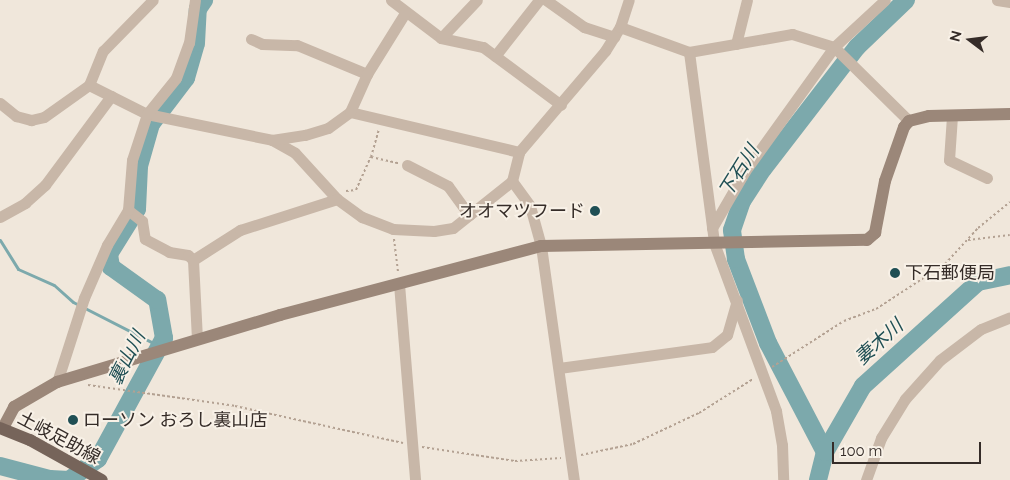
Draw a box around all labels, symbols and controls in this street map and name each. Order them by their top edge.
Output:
north arrow [945,15,995,65]
text: N [946,29,965,43]
water label: 下石川 [714,141,764,201]
place label: オオマツフード [459,200,585,222]
marker: オオマツフード [589,205,601,217]
place label: 下石郵便局 [905,262,995,284]
marker: 下石郵便局 [889,267,901,279]
water label: 妻木川 [850,314,908,370]
water label: 裏山川 [104,327,150,389]
street label: 土岐足助線 [14,407,104,469]
place label: ローソン おろし裏山店 [83,409,268,431]
marker: ローソン おろし裏山店 [67,414,79,426]
scale bar [835,432,984,464]
text: 100 m [840,442,882,460]

